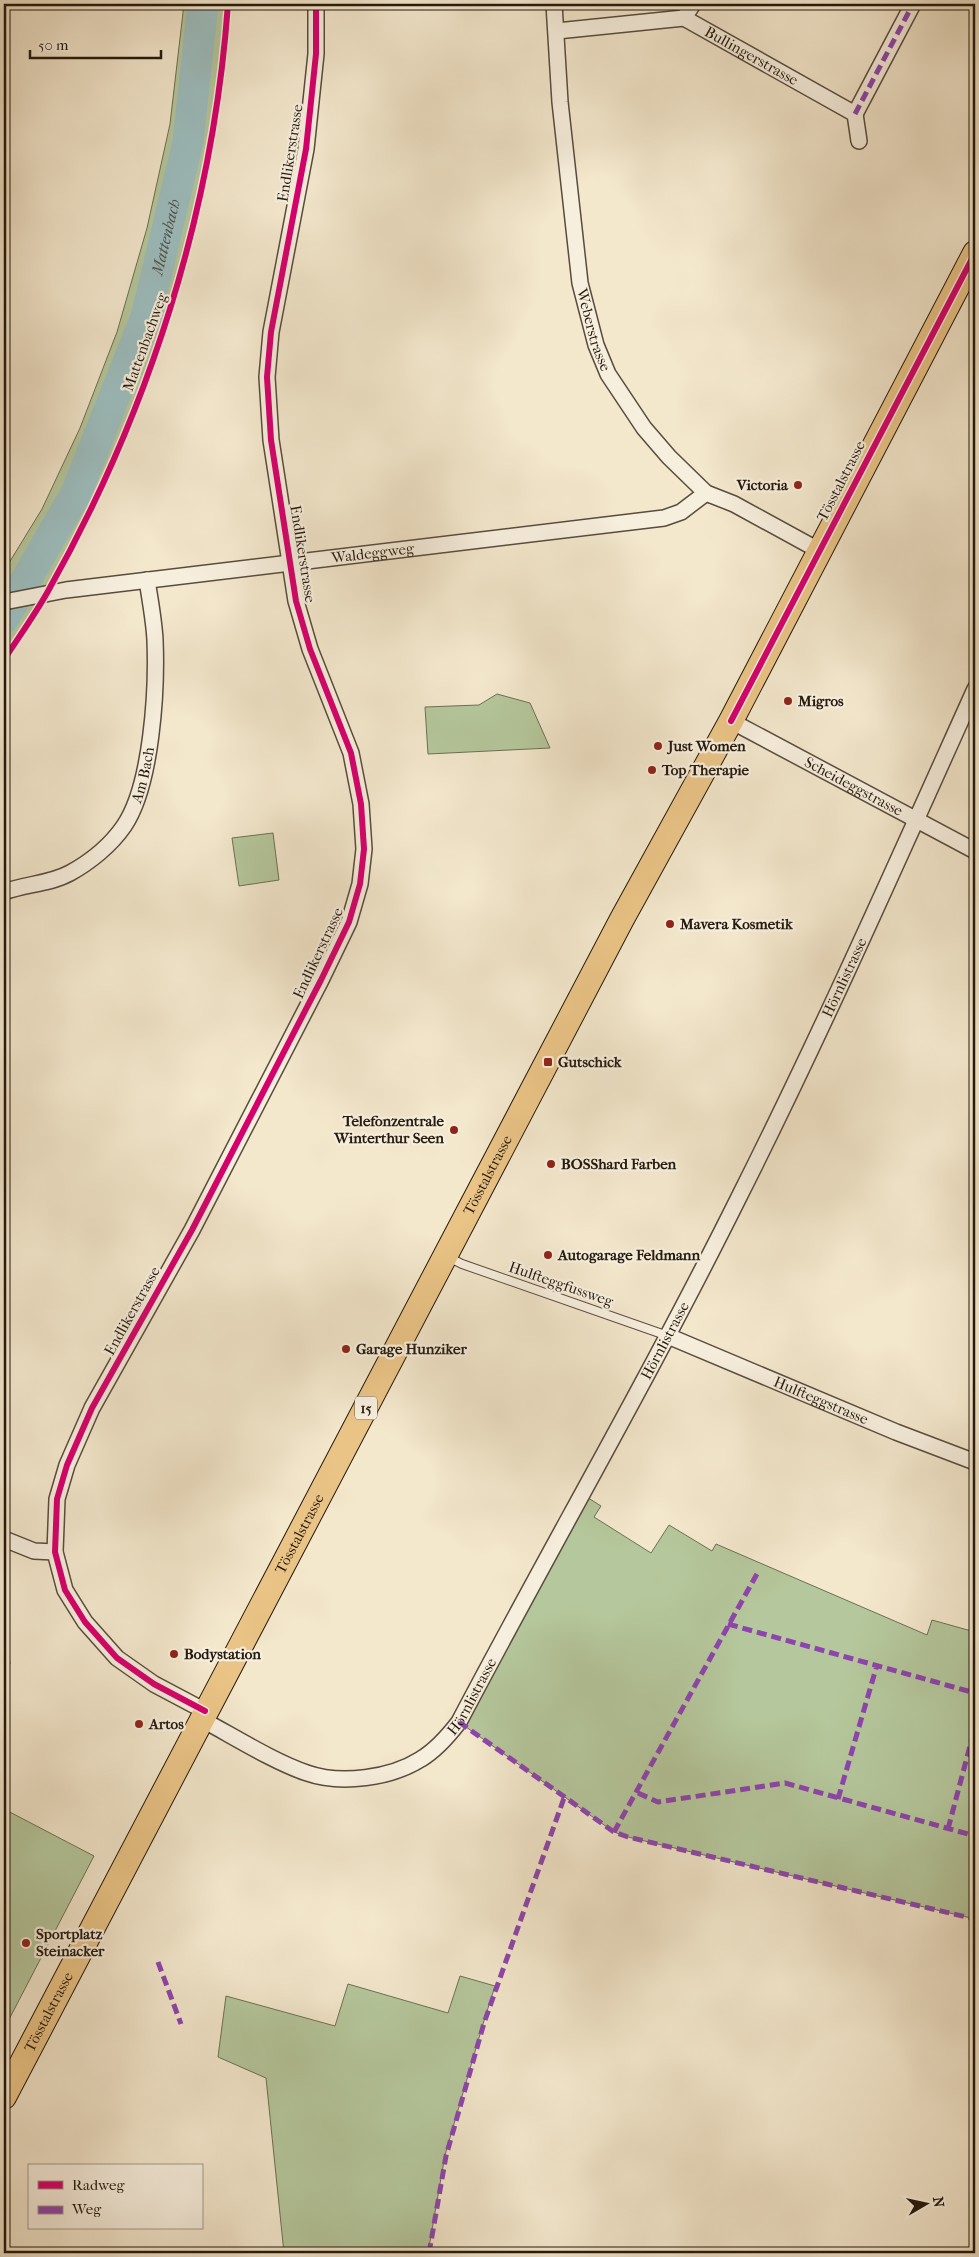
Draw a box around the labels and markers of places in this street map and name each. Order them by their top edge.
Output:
place label: Victoria [736,476,789,494]
marker: Victoria [792,479,804,491]
place label: Migros [797,692,844,710]
marker: Migros [782,695,794,707]
place label: Just Women [666,737,746,755]
marker: Just Women [652,740,664,752]
place label: Top Therapie [661,761,750,779]
marker: Top Therapie [646,764,658,776]
place label: Mavera Kosmetik [679,915,794,933]
marker: Mavera Kosmetik [664,918,676,930]
place label: Gutschick [558,1053,623,1071]
marker: Gutschick [542,1056,554,1068]
place label: Telefonzentrale Winterthur Seen [333,1112,445,1147]
marker: Telefonzentrale Winterthur Seen [448,1124,460,1136]
place label: BOSShard Farben [561,1155,677,1173]
marker: BOSShard Farben [545,1158,557,1170]
place label: Autogarage Feldmann [557,1246,701,1264]
marker: Autogarage Feldmann [542,1249,554,1261]
place label: Garage Hunziker [356,1340,467,1358]
marker: Garage Hunziker [340,1343,352,1355]
place label: Bodystation [184,1645,261,1663]
marker: Bodystation [168,1648,180,1660]
place label: Artos [148,1715,184,1733]
marker: Artos [133,1718,145,1730]
place label: Sportplatz Steinacker [36,1925,105,1960]
marker: Sportplatz Steinacker [20,1937,32,1949]

